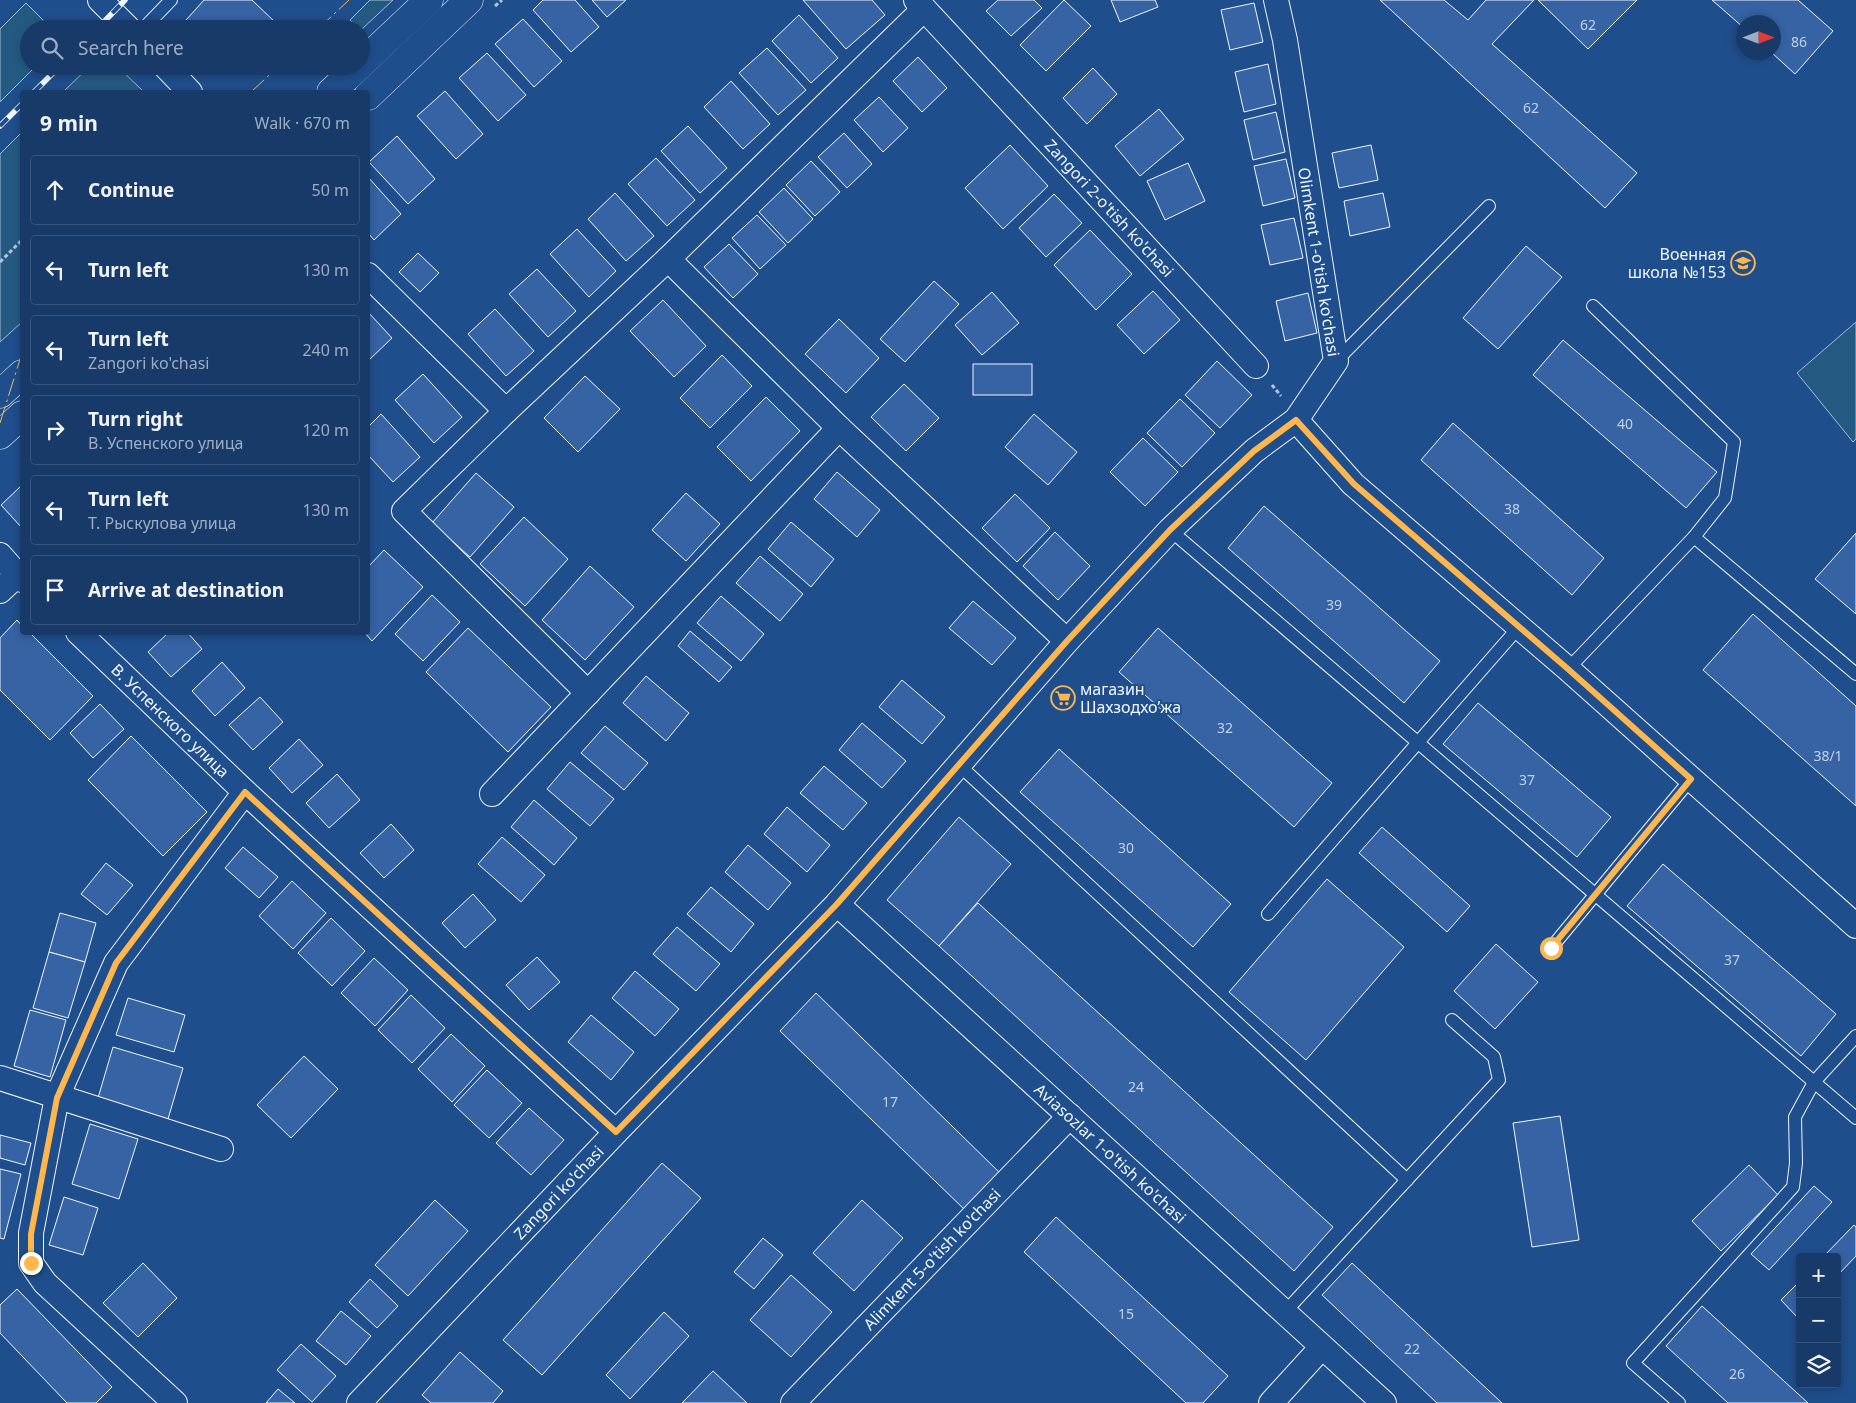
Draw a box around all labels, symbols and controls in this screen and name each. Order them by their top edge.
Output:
house number: 62 [1580,15,1596,34]
north arrow [1736,15,1781,60]
search box [20,20,370,75]
house number: 86 [1791,32,1807,51]
icon: search [38,34,66,62]
text: Search here [78,35,184,61]
house number: 62 [1523,98,1539,117]
text: 9 min [40,109,98,137]
text: Walk · 670 m [255,112,350,134]
street label: Zangori 2-o'tish ko'chasi [1040,134,1179,282]
street label: Olimkent 1-o'tish ko'chasi [1293,166,1345,358]
icon: ahead [41,176,69,204]
text: Continue [88,177,174,203]
text: 50 m [312,179,349,201]
place label: Военная школа №153 [1628,243,1726,283]
school or university icon: Военная школа №153 [1730,250,1756,276]
icon: left [41,256,69,284]
text: Turn left [88,257,169,283]
text: 130 m [302,259,349,281]
text: Turn left [88,326,169,352]
icon: left [41,336,69,364]
text: 240 m [302,339,349,361]
text: Zangori ko'chasi [88,352,209,374]
text: Turn right [88,406,183,432]
house number: 40 [1617,414,1633,433]
icon: right [41,416,69,444]
text: 120 m [302,419,349,441]
text: В. Успенского улица [88,432,243,454]
text: Turn left [88,486,169,512]
icon: left [41,496,69,524]
text: 130 m [302,499,349,521]
house number: 38 [1504,499,1520,518]
text: Т. Рыскулова улица [88,512,236,534]
icon: arrive [41,576,69,604]
text: Arrive at destination [88,577,284,603]
house number: 39 [1326,595,1342,614]
street label: В. Успенского улица [107,659,234,782]
place label: магазин Шахзодхо’жа [1080,678,1181,718]
supermarket icon: магазин Шахзодхо’жа [1050,685,1076,711]
house number: 32 [1217,718,1233,737]
house number: 38/1 [1813,746,1843,765]
house number: 37 [1519,770,1535,789]
house number: 30 [1118,838,1134,857]
route start [1540,937,1563,960]
house number: 37 [1724,950,1740,969]
house number: 24 [1128,1077,1144,1096]
street label: Aviasozlar 1-o'tish ko'chasi [1030,1078,1191,1228]
house number: 17 [882,1092,898,1111]
street label: Zangori ko'chasi [509,1141,608,1244]
street label: Alimkent 5-o'tish ko'chasi [858,1183,1005,1335]
route end [20,1252,43,1275]
map controls [1796,1253,1841,1388]
button: + [1796,1253,1841,1298]
button: − [1796,1298,1841,1343]
house number: 15 [1118,1304,1134,1323]
house number: 22 [1404,1339,1420,1358]
button: layers [1796,1343,1841,1388]
house number: 26 [1729,1364,1745,1383]

